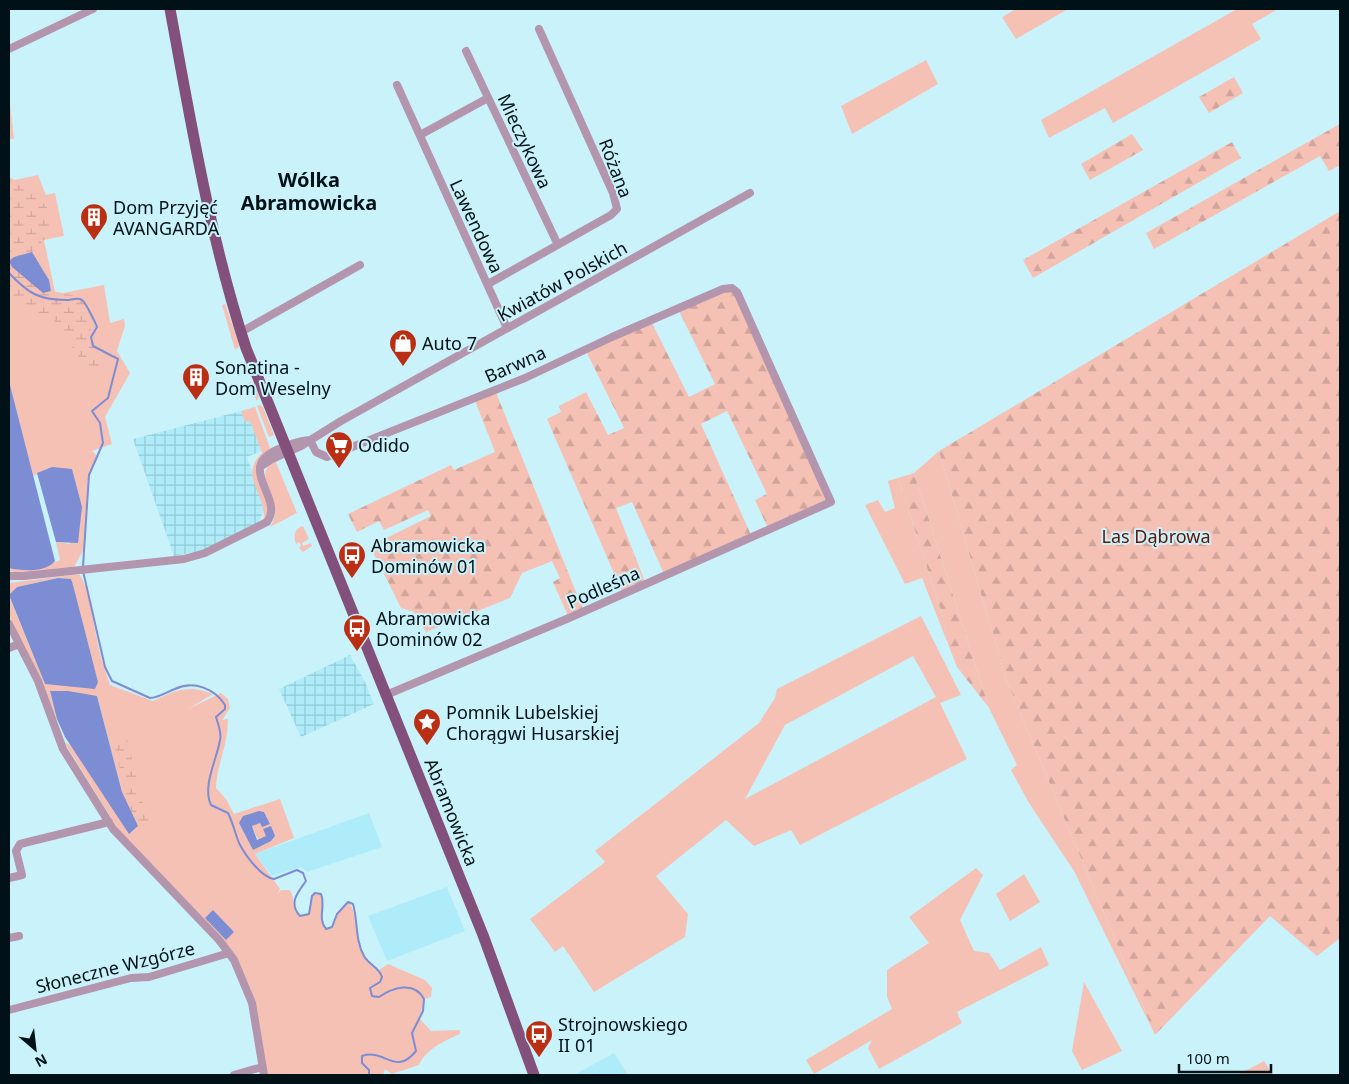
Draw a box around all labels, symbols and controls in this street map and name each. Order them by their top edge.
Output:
street label: Mieczykowa [493,90,557,192]
street label: Różana [594,135,638,201]
district label: Wólka Abramowicka [241,166,377,216]
street label: Lawendowa [445,175,509,277]
place label: Dom Przyjęć AVANGARDA [113,195,220,240]
building icon: Dom Przyjęć AVANGARDA [79,202,109,241]
street label: Kwiatów Polskich [493,235,631,327]
shop icon: Auto 7 [388,328,418,367]
place label: Auto 7 [422,331,477,355]
street label: Barwna [481,340,549,388]
place label: Sonatina - Dom Weselny [215,355,332,400]
building icon: Sonatina - Dom Weselny [181,362,211,401]
supermarket icon: Odido [324,430,354,469]
place label: Odido [358,433,410,457]
park label: Las Dąbrowa [1102,524,1211,548]
place label: Abramowicka Dominów 01 [371,533,485,578]
bus stop icon: Abramowicka Dominów 01 [337,540,367,579]
street label: Podleśna [563,560,643,614]
place label: Abramowicka Dominów 02 [376,606,490,651]
bus stop icon: Abramowicka Dominów 02 [342,613,372,652]
place label: Pomnik Lubelskiej Chorągwi Husarskiej [446,700,619,745]
place icon: Pomnik Lubelskiej Chorągwi Husarskiej [412,707,442,746]
street label: Abramowicka [419,755,485,869]
street label: Słoneczne Wzgórze [33,936,197,998]
place label: Strojnowskiego II 01 [558,1012,688,1057]
bus stop icon: Strojnowskiego II 01 [524,1019,554,1058]
north arrow [10,1024,60,1074]
scale bar [1179,1042,1272,1074]
text: 100 m [1186,1048,1230,1068]
text: N [32,1050,51,1072]

